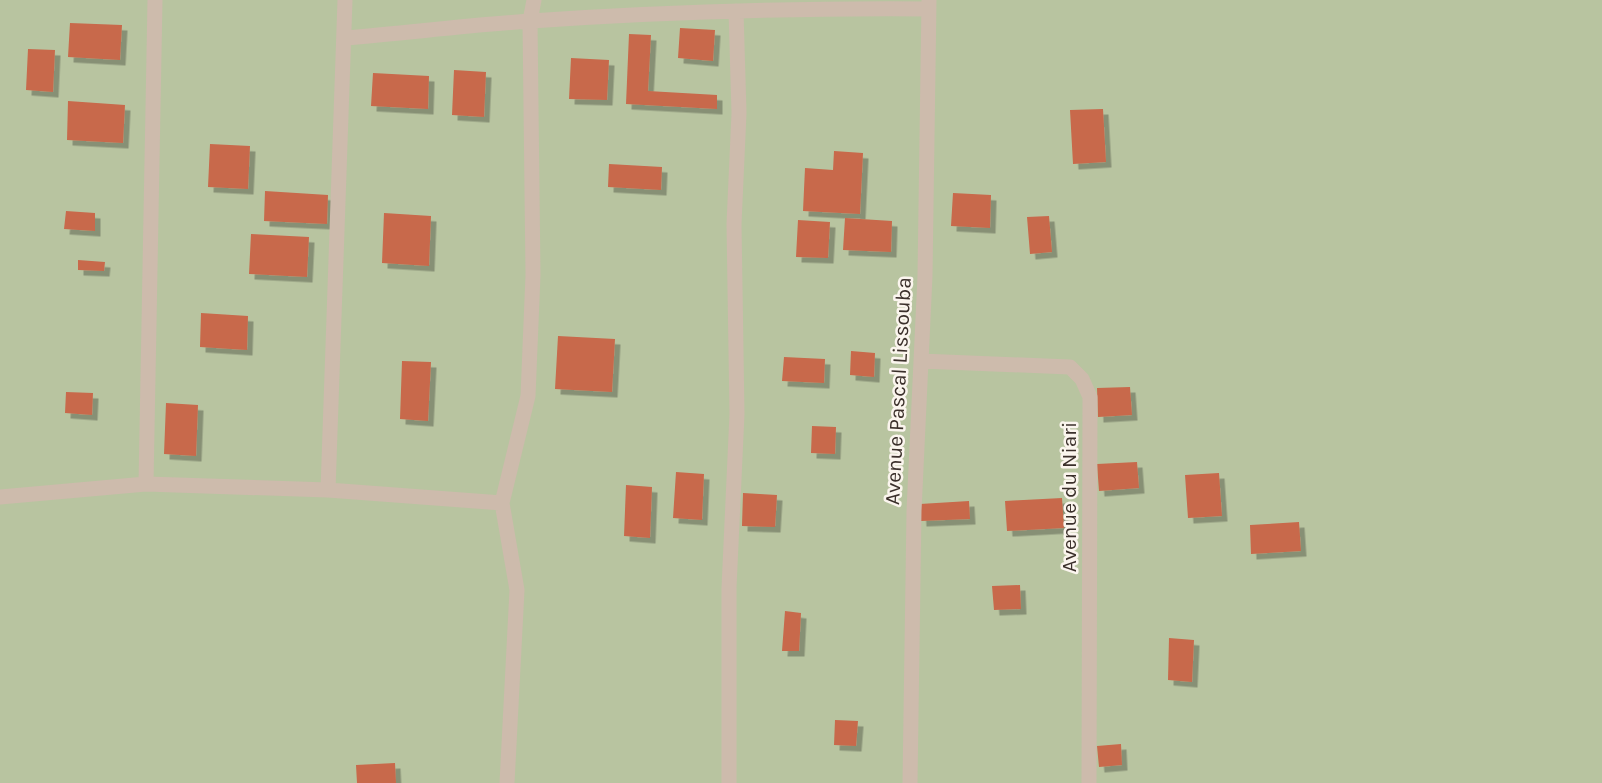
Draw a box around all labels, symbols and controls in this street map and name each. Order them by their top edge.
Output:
street label: Avenue Pascal Lissouba [880,277,916,505]
street label: Avenue du Niari [1057,422,1081,572]

